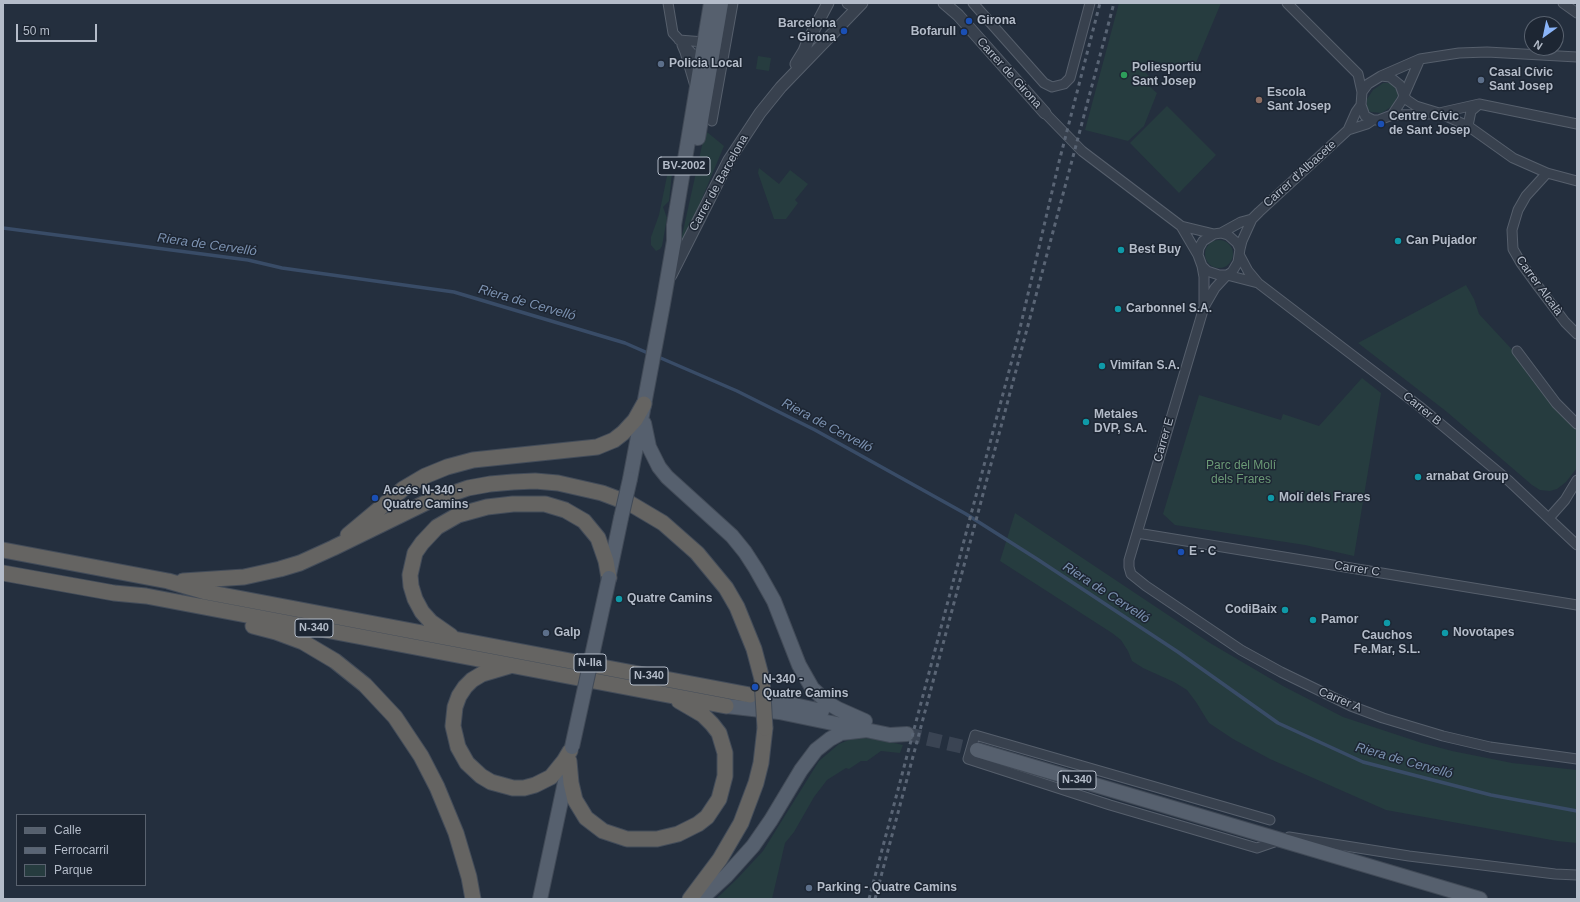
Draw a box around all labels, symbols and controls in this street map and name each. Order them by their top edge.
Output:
place label: Girona [977,14,1016,28]
scale bar [18,16,99,42]
marker: Girona [964,16,974,26]
north arrow [1524,16,1564,56]
place label: Barcelona - Girona [778,17,836,45]
text: 50 m [23,24,50,38]
place label: Bofarull [911,25,956,39]
marker: Barcelona - Girona [839,26,849,36]
marker: Bofarull [959,27,969,37]
street label: Carrer de Girona [974,35,1044,111]
text: N [1531,38,1545,52]
place label: Policia Local [669,57,742,71]
marker: Policia Local [656,59,666,69]
place label: Poliesportiu Sant Josep [1132,61,1201,89]
place label: Casal Cívic Sant Josep [1489,66,1553,94]
marker: Poliesportiu Sant Josep [1119,70,1129,80]
marker: Casal Cívic Sant Josep [1476,75,1486,85]
place label: Escola Sant Josep [1267,86,1331,114]
marker: Escola Sant Josep [1254,95,1264,105]
place label: Centre Cívic de Sant Josep [1389,110,1470,138]
marker: Centre Cívic de Sant Josep [1376,119,1386,129]
street label: Carrer de Barcelona [687,132,751,234]
street label: Carrer d'Albacete [1261,138,1339,210]
road number: BV-2002 [658,157,710,175]
water label: Riera de Cervelló [156,230,258,260]
place label: Can Pujador [1406,234,1477,248]
marker: Can Pujador [1393,236,1403,246]
place label: Best Buy [1129,243,1181,257]
marker: Best Buy [1116,245,1126,255]
street label: Carrer Alcalà [1513,253,1565,319]
water label: Riera de Cervelló [477,282,577,324]
place label: Carbonnel S.A. [1126,302,1212,316]
marker: Carbonnel S.A. [1113,304,1123,314]
place label: Vimifan S.A. [1110,359,1180,373]
marker: Vimifan S.A. [1097,361,1107,371]
street label: Carrer B [1400,389,1444,429]
water label: Riera de Cervelló [779,396,875,456]
place label: Metales DVP, S.A. [1094,408,1147,436]
street label: Carrer E [1151,416,1177,464]
marker: Metales DVP, S.A. [1081,417,1091,427]
park label: Parc del Molí dels Frares [1206,459,1276,487]
place label: arnabat Group [1426,470,1509,484]
marker: arnabat Group [1413,472,1423,482]
place label: Accés N-340 - Quatre Camins [383,484,468,512]
place label: Molí dels Frares [1279,491,1370,505]
marker: Accés N-340 - Quatre Camins [370,493,380,503]
marker: Molí dels Frares [1266,493,1276,503]
place label: E - C [1189,545,1216,559]
marker: E - C [1176,547,1186,557]
street label: Carrer C [1333,558,1381,580]
water label: Riera de Cervelló [1060,559,1152,627]
place label: Quatre Camins [627,592,712,606]
marker: Quatre Camins [614,594,624,604]
place label: CodiBaix [1225,603,1277,617]
marker: CodiBaix [1280,605,1290,615]
place label: Pamor [1321,613,1358,627]
marker: Pamor [1308,615,1318,625]
marker: Cauchos Fe.Mar, S.L. [1382,618,1392,628]
road number: N-340 [295,619,333,637]
place label: Galp [554,626,581,640]
place label: Novotapes [1453,626,1514,640]
marker: Galp [541,628,551,638]
marker: Novotapes [1440,628,1450,638]
place label: Cauchos Fe.Mar, S.L. [1354,629,1420,657]
road number: N-IIa [574,654,606,672]
road number: N-340 [630,667,668,685]
place label: N-340 - Quatre Camins [763,673,848,701]
marker: N-340 - Quatre Camins [750,682,760,692]
street label: Carrer A [1316,685,1364,715]
water label: Riera de Cervelló [1354,740,1454,782]
road number: N-340 [1058,771,1096,789]
legend [16,814,146,886]
text: Calle [54,823,81,837]
text: Ferrocarril [54,843,109,857]
text: Parque [54,863,93,877]
place label: Parking - Quatre Camins [817,881,957,895]
marker: Parking - Quatre Camins [804,883,814,893]

